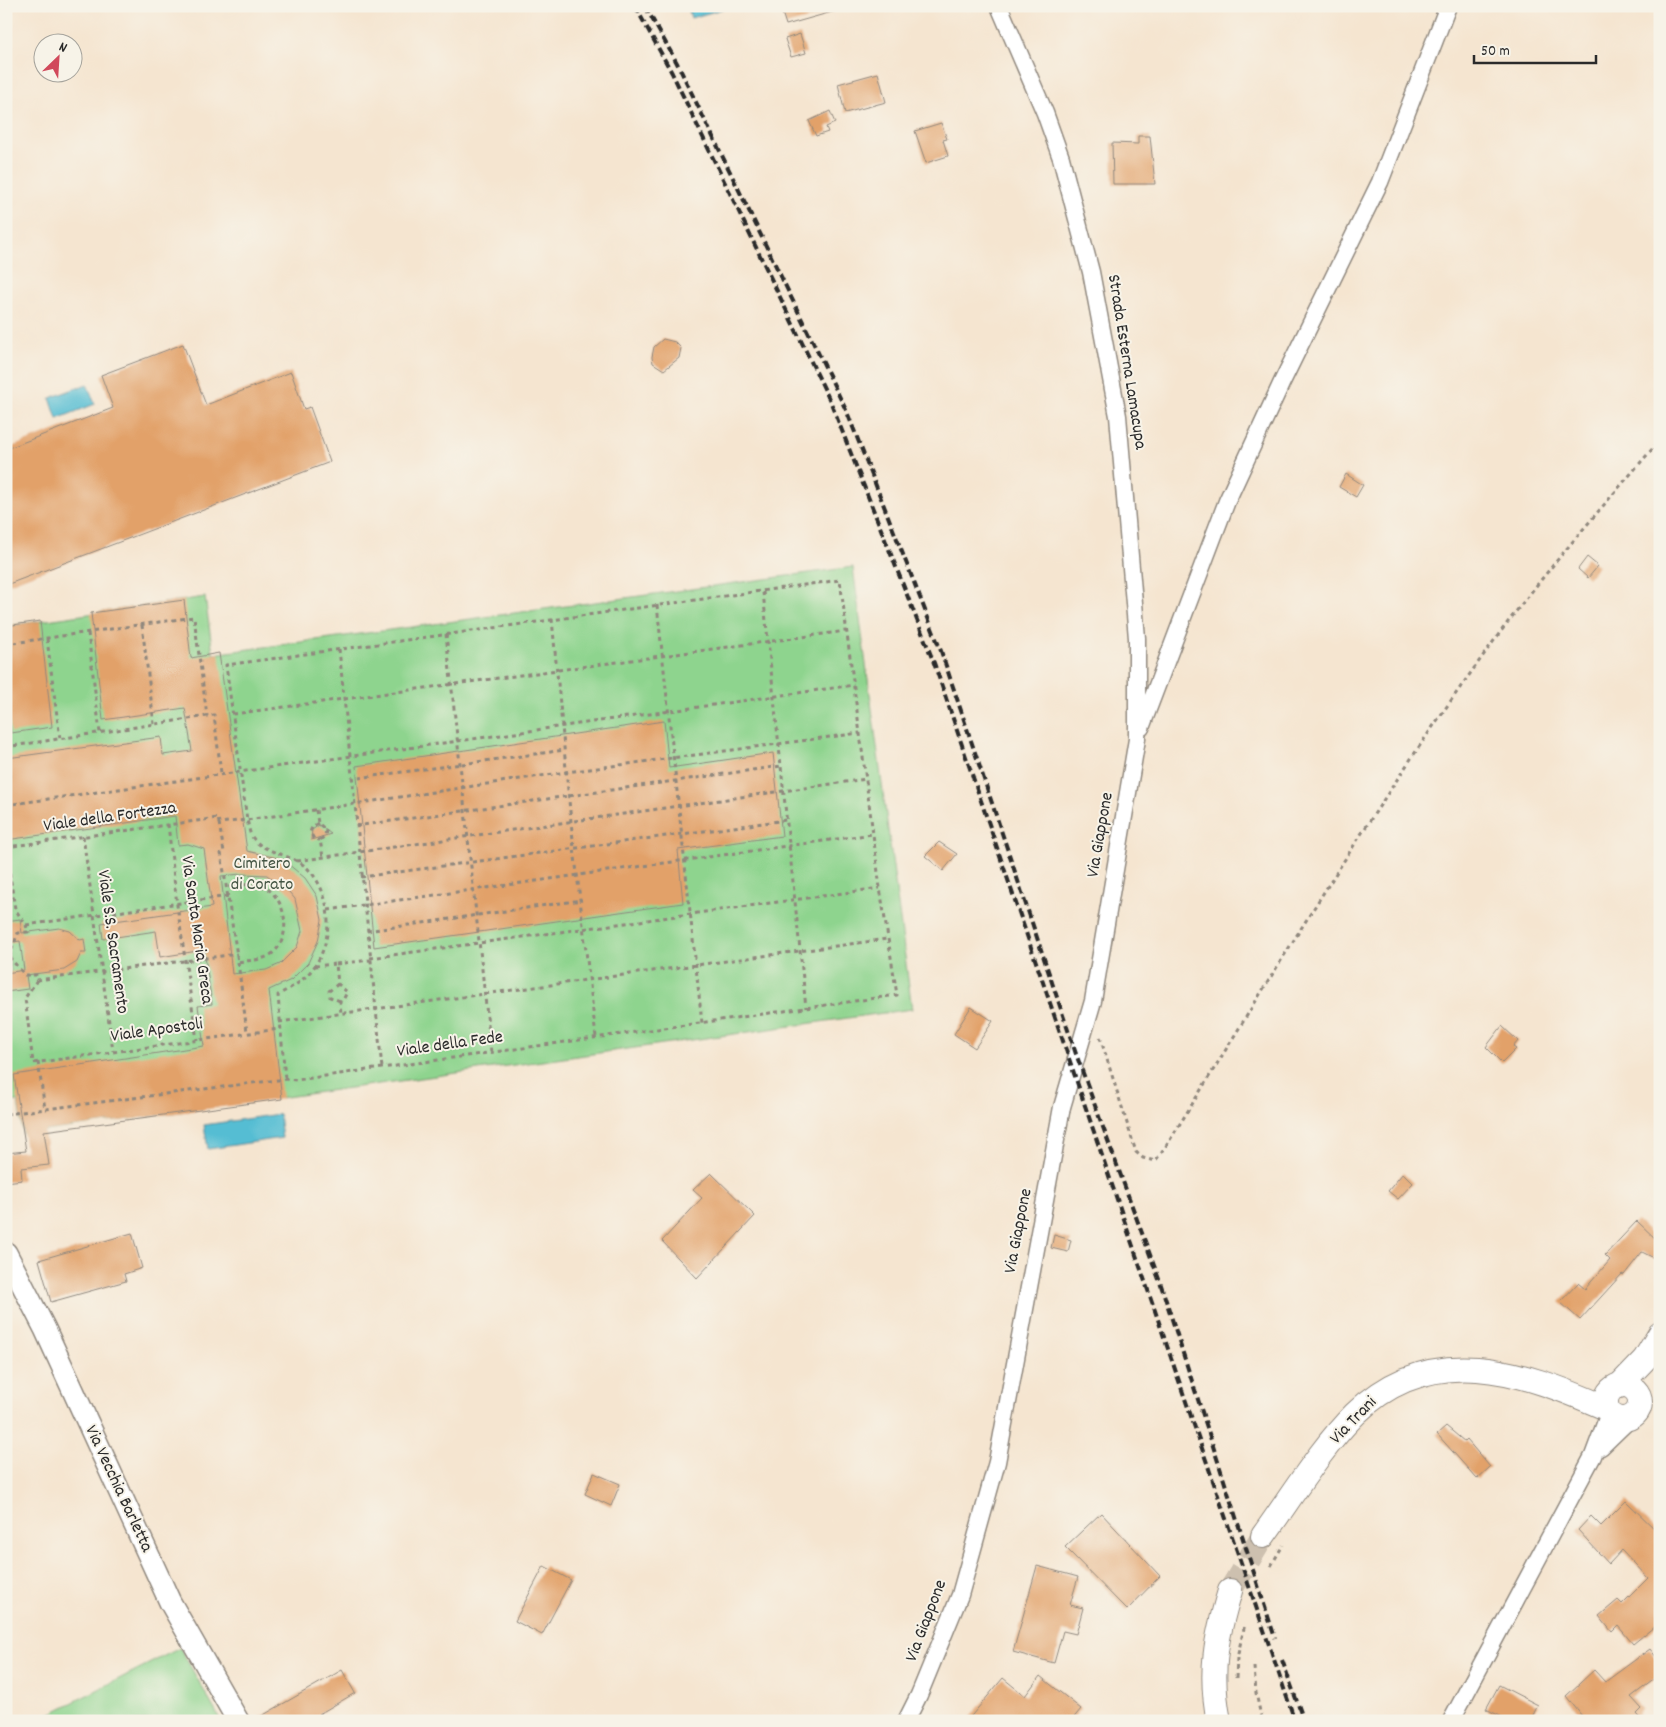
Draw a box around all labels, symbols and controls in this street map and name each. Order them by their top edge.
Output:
north arrow [32,32,82,82]
scale bar [1474,32,1596,64]
text: N [55,38,70,59]
text: 50 m [1481,41,1510,63]
street label: Strada Esterna Lamacupa [1100,273,1152,452]
street label: Via Giappone [1081,790,1121,880]
street label: Viale della Fortezza [42,796,178,840]
park label: Cimitero di Corato [231,852,293,898]
street label: Via Santa Maria Greca [173,854,219,1006]
street label: Viale S.S. Sacramento [90,869,134,1015]
street label: Viale Apostoli [109,1012,205,1050]
street label: Viale della Fede [396,1025,505,1065]
street label: Via Giappone [999,1186,1040,1276]
street label: Via Trani [1325,1391,1383,1451]
street label: Via Vecchia Barletta [78,1422,159,1557]
street label: Via Giappone [900,1576,954,1666]

